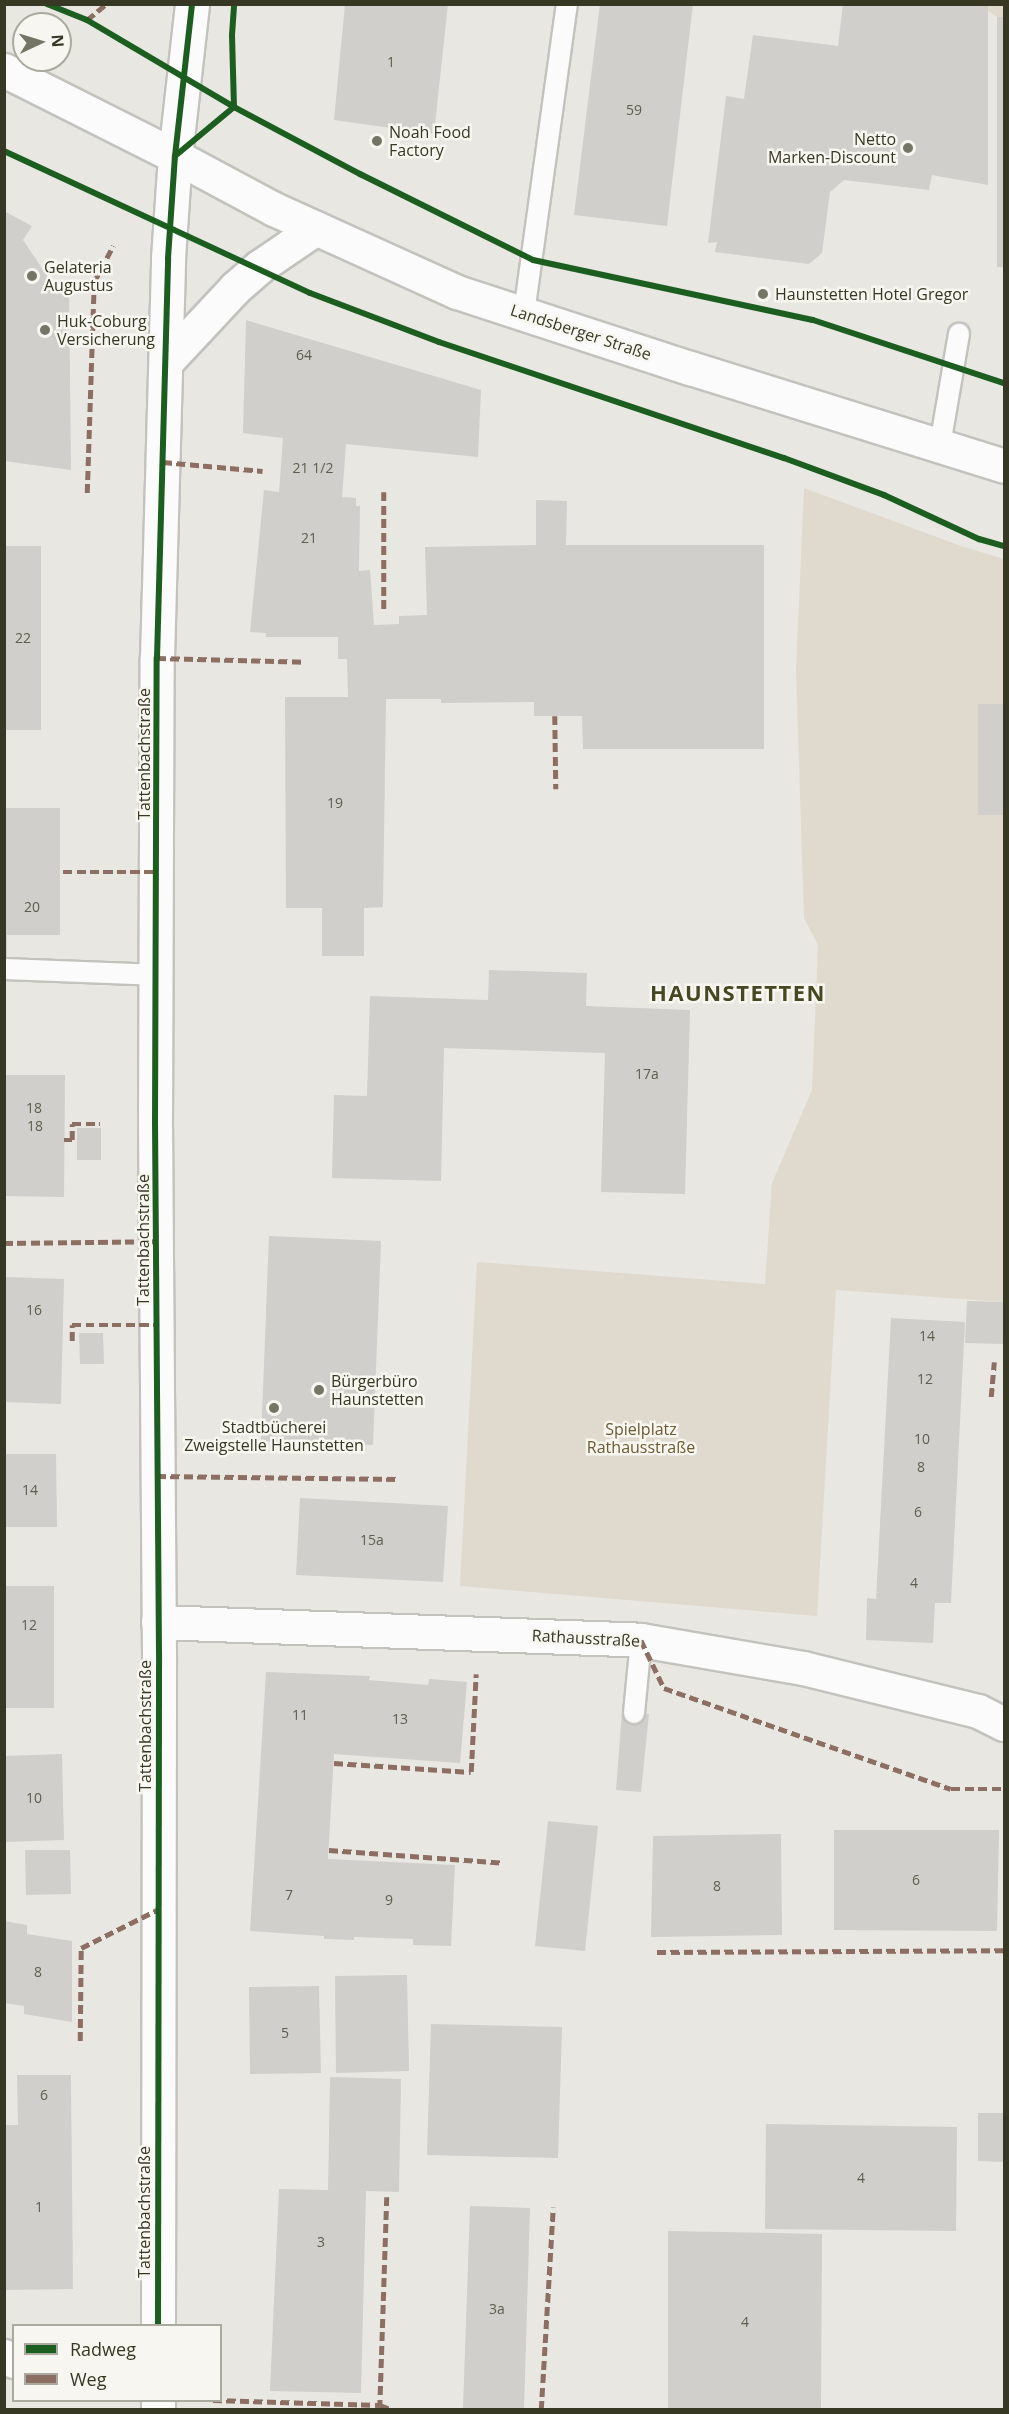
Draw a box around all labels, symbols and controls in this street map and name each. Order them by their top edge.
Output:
north arrow [12,12,72,72]
text: N [47,34,69,48]
house number: 1 [387,54,395,70]
house number: 59 [626,102,642,118]
place label: Noah Food Factory [389,122,471,160]
place label: Netto Marken-Discount [768,129,896,167]
marker: Noah Food Factory [370,134,384,148]
marker: Netto Marken-Discount [901,141,915,155]
place label: Gelateria Augustus [44,257,113,295]
marker: Gelateria Augustus [25,269,39,283]
place label: Haunstetten Hotel Gregor [775,284,968,304]
marker: Haunstetten Hotel Gregor [756,287,770,301]
street label: Landsberger Straße [508,300,654,364]
place label: Huk-Coburg Versicherung [57,311,155,349]
marker: Huk-Coburg Versicherung [38,323,52,337]
house number: 64 [296,347,312,363]
house number: 21 1/2 [293,460,333,476]
house number: 21 [301,530,317,546]
house number: 22 [15,630,31,646]
street label: Tattenbachstraße [134,688,154,820]
house number: 19 [327,795,343,811]
house number: 20 [24,899,40,915]
district label: HAUNSTETTEN [650,980,826,1006]
house number: 17a [635,1066,659,1082]
house number: 18 [26,1100,42,1116]
house number: 18 [27,1118,43,1134]
street label: Tattenbachstraße [133,1174,153,1306]
house number: 16 [26,1302,42,1318]
house number: 14 [919,1328,935,1344]
place label: Bürgerbüro Haunstetten [331,1371,424,1409]
house number: 12 [917,1371,933,1387]
marker: Bürgerbüro Haunstetten [312,1383,326,1397]
marker: Stadtbücherei Zweigstelle Haunstetten [267,1401,281,1415]
place label: Stadtbücherei Zweigstelle Haunstetten [184,1417,364,1455]
park label: Spielplatz Rathausstraße [587,1419,695,1457]
house number: 10 [914,1431,930,1447]
house number: 8 [917,1459,925,1475]
house number: 14 [22,1482,38,1498]
house number: 6 [914,1504,922,1520]
house number: 15a [360,1532,384,1548]
house number: 4 [910,1575,918,1591]
house number: 12 [21,1617,37,1633]
street label: Rathausstraße [531,1626,641,1650]
street label: Tattenbachstraße [135,1660,155,1792]
house number: 11 [292,1707,308,1723]
house number: 13 [392,1711,408,1727]
house number: 10 [26,1790,42,1806]
house number: 6 [912,1872,920,1888]
house number: 8 [713,1878,721,1894]
house number: 7 [285,1887,293,1903]
house number: 9 [385,1892,393,1908]
house number: 8 [34,1964,42,1980]
house number: 5 [281,2025,289,2041]
house number: 6 [40,2087,48,2103]
street label: Tattenbachstraße [134,2146,154,2278]
house number: 4 [857,2170,865,2186]
house number: 1 [35,2199,43,2215]
house number: 3 [317,2234,325,2250]
house number: 3a [489,2301,505,2317]
house number: 4 [741,2314,749,2330]
legend [12,2324,222,2402]
text: Radweg [70,2337,136,2361]
text: Weg [70,2367,107,2391]

